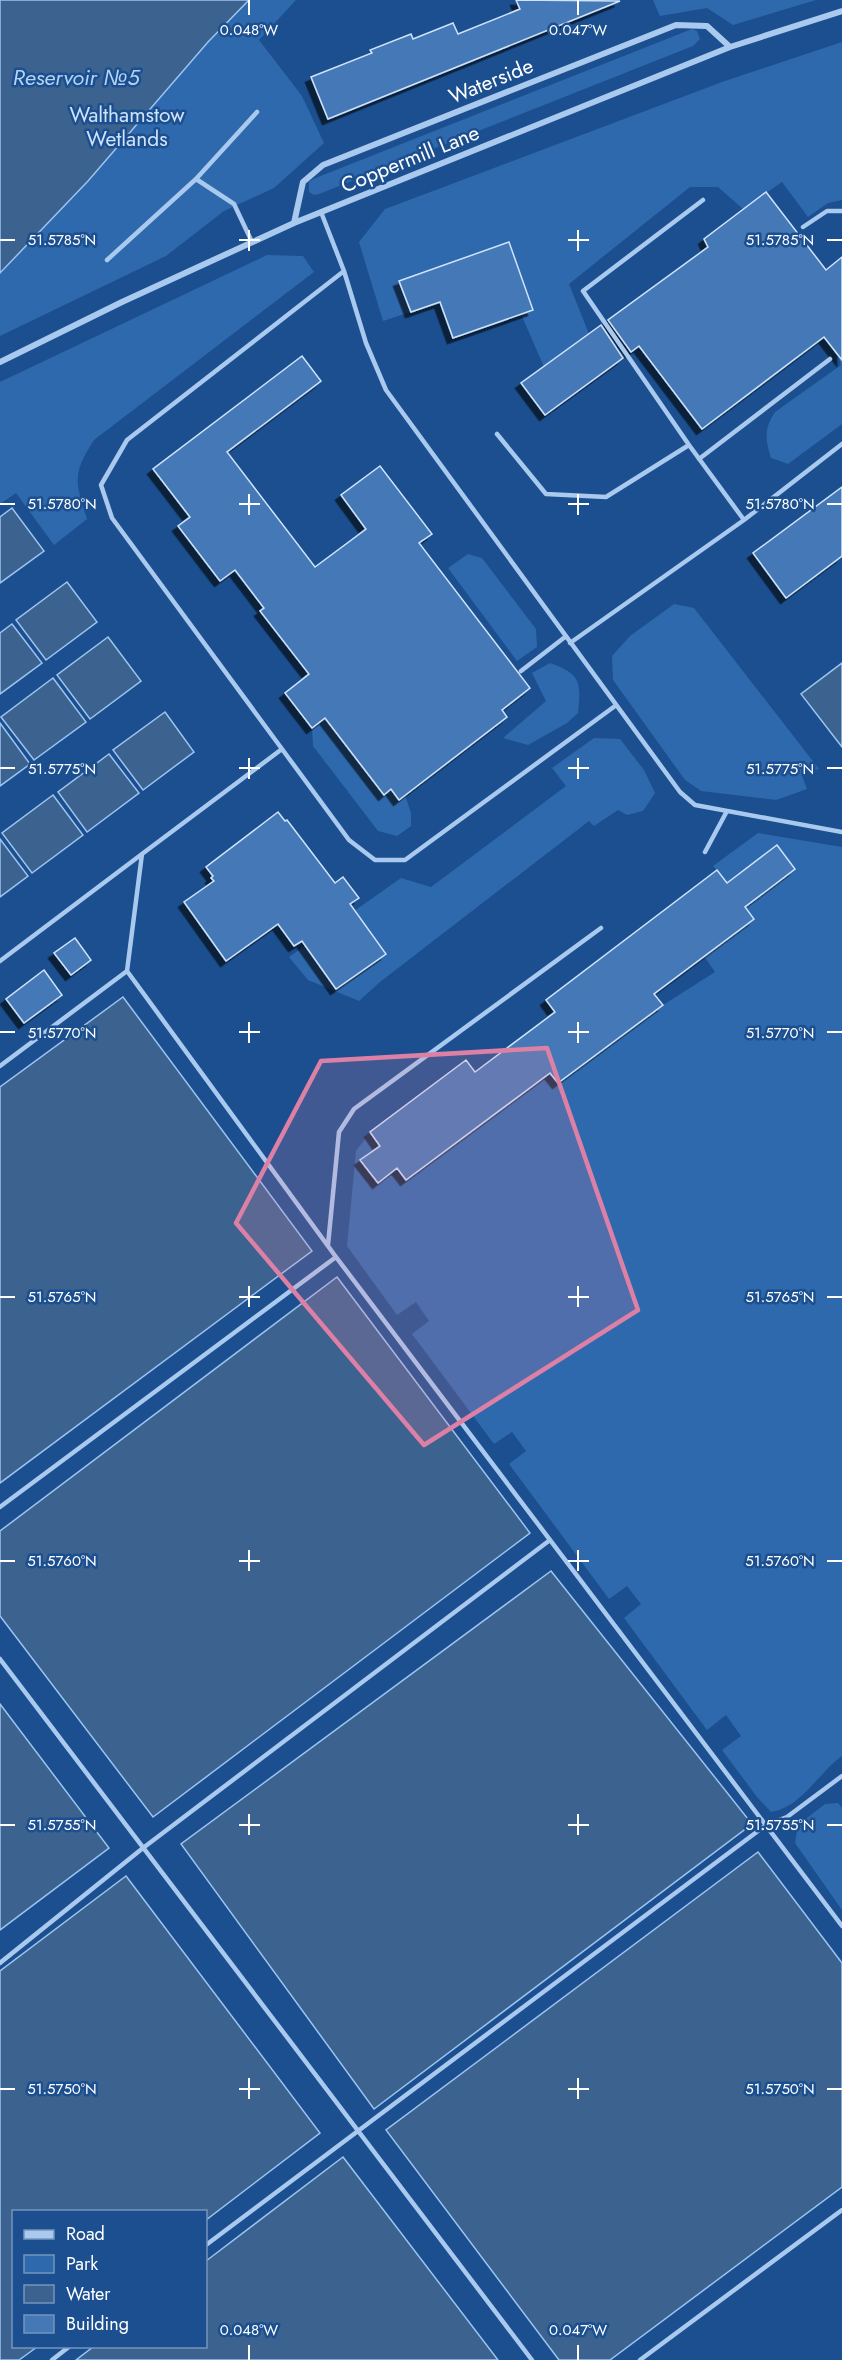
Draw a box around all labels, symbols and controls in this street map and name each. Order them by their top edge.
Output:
text: 0.048°W [220,19,278,41]
text: 0.047°W [549,19,607,41]
street label: Waterside [444,50,538,111]
water label: Reservoir №5 [13,61,141,93]
park label: Walthamstow Wetlands [69,100,185,154]
street label: Coppermill Lane [336,117,484,200]
text: 51.5785°N [28,229,96,251]
text: 51.5785°N [746,229,814,251]
text: 51.5780°N [27,493,97,515]
text: 51.5780°N [745,493,815,515]
text: 51.5775°N [28,758,96,780]
text: 51.5775°N [746,758,814,780]
text: 51.5770°N [28,1022,96,1044]
text: 51.5770°N [746,1022,814,1044]
text: 51.5765°N [28,1286,96,1308]
text: 51.5765°N [746,1286,814,1308]
text: 51.5760°N [27,1550,97,1572]
text: 51.5760°N [745,1550,815,1572]
text: 51.5755°N [28,1814,96,1836]
text: 51.5755°N [746,1814,814,1836]
text: 51.5750°N [27,2078,97,2100]
text: 51.5750°N [745,2078,815,2100]
legend [12,2210,207,2348]
text: Road [66,2221,105,2247]
text: Park [66,2251,98,2277]
text: Water [66,2281,111,2307]
text: Building [66,2311,129,2337]
text: 0.048°W [220,2319,278,2341]
text: 0.047°W [549,2319,607,2341]

